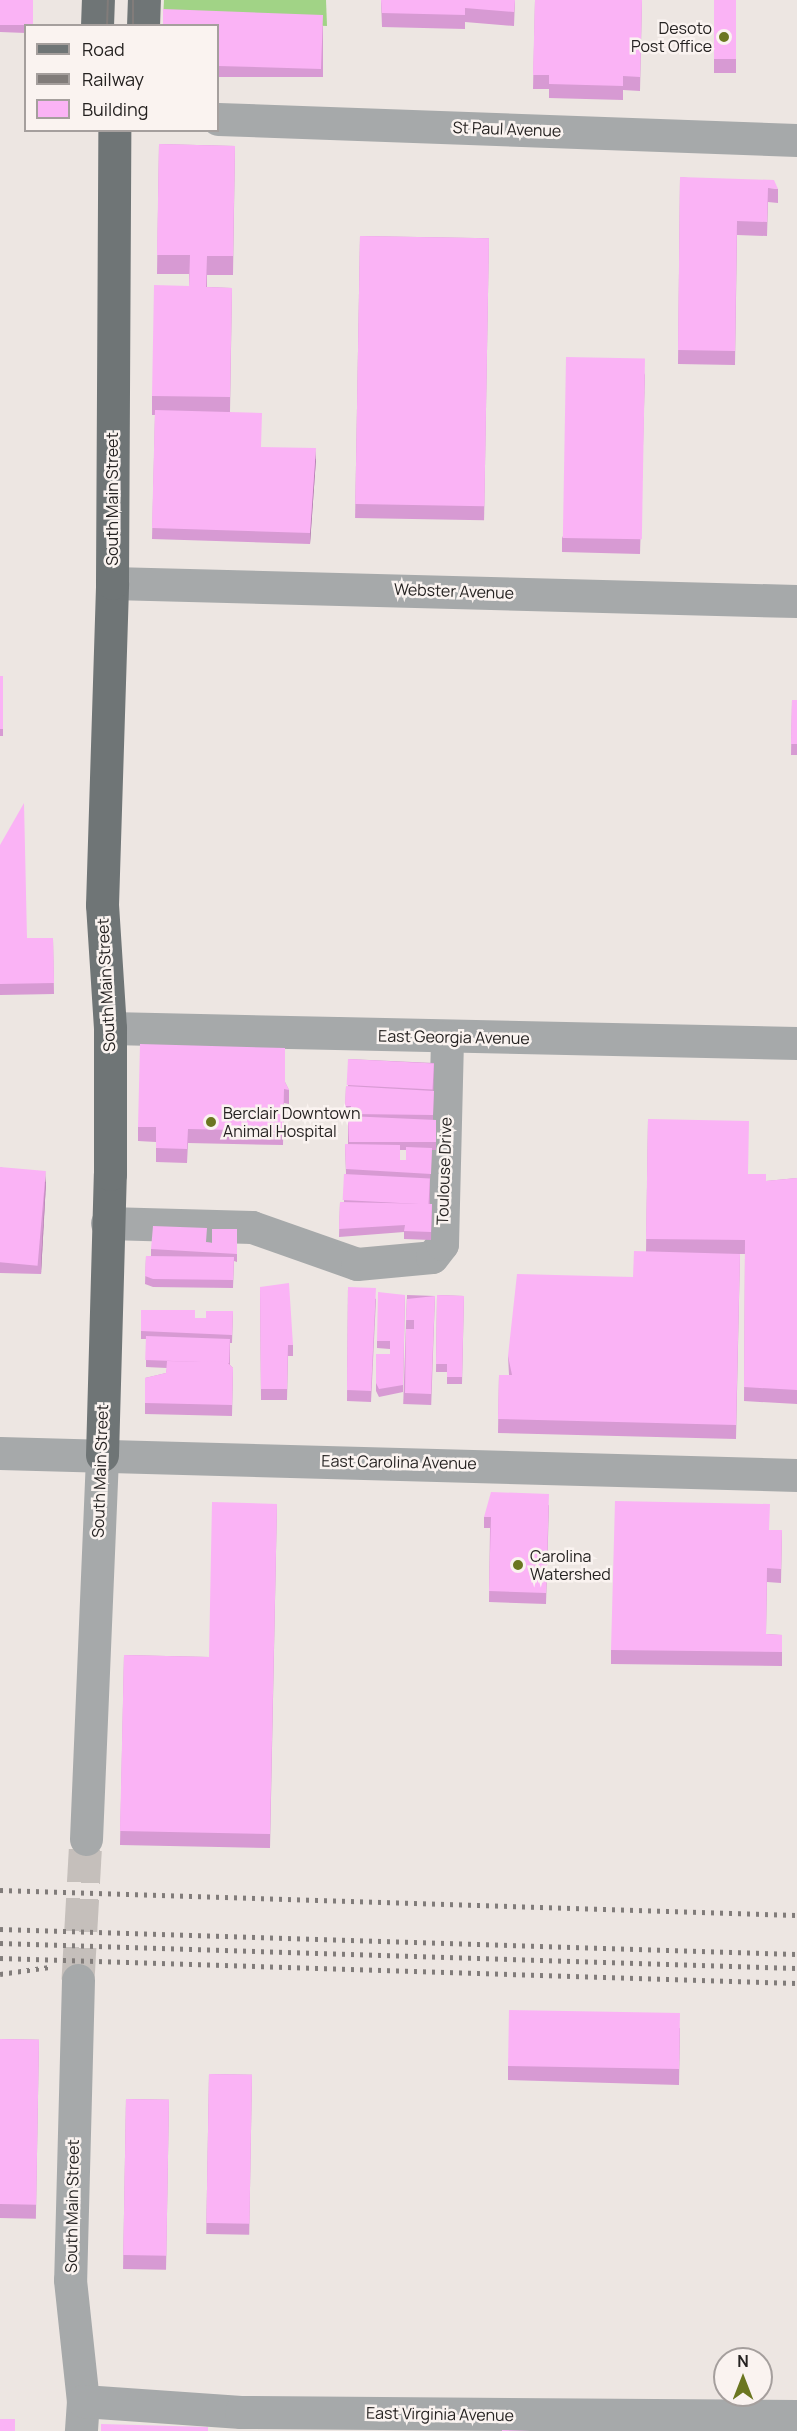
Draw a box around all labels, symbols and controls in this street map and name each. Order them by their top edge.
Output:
place label: Desoto Post Office [631,18,712,56]
legend [24,24,219,132]
marker: Desoto Post Office [717,30,731,44]
text: Road [82,37,125,61]
text: Railway [82,67,144,91]
text: Building [82,97,148,121]
street label: St Paul Avenue [452,118,562,140]
street label: South Main Street [102,432,122,566]
street label: Webster Avenue [394,579,514,603]
street label: South Main Street [93,918,119,1052]
street label: East Georgia Avenue [378,1026,530,1048]
place label: Berclair Downtown Animal Hospital [223,1103,360,1141]
marker: Berclair Downtown Animal Hospital [204,1115,218,1129]
street label: Toulouse Drive [433,1117,455,1225]
street label: South Main Street [88,1404,112,1538]
street label: East Carolina Avenue [321,1451,477,1473]
place label: Carolina Watershed [530,1546,611,1584]
marker: Carolina Watershed [511,1558,525,1572]
street label: South Main Street [61,2139,83,2273]
north arrow [713,2347,773,2407]
text: N [737,2350,749,2372]
street label: East Virginia Avenue [366,2403,514,2425]

